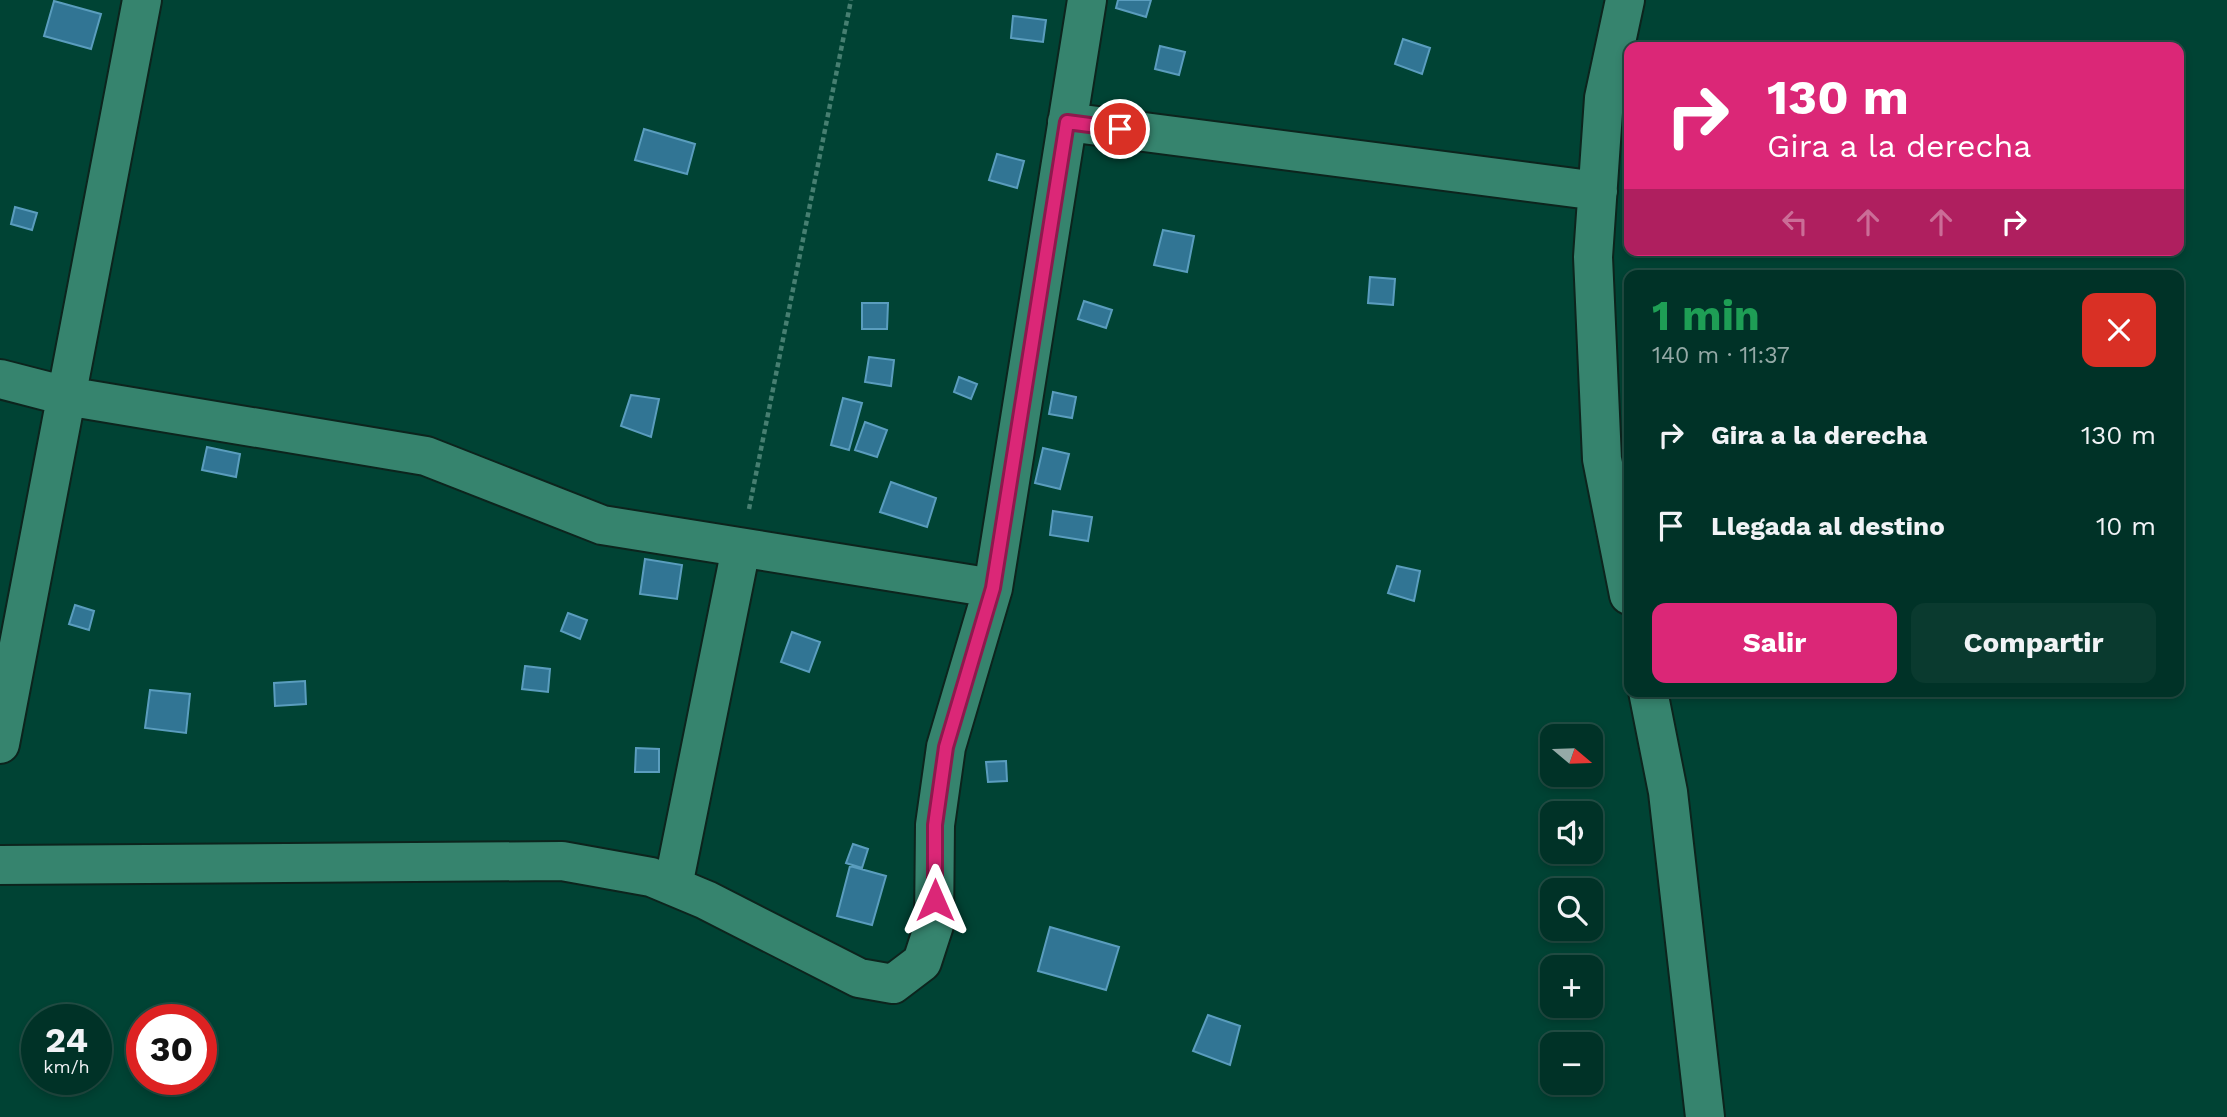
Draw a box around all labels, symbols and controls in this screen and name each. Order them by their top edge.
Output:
text: 130 m [1767,68,1909,126]
icon: right [1652,70,1743,161]
pin [1090,99,1150,159]
icon: arrive [1101,110,1139,148]
text: Gira a la derecha [1767,127,2031,165]
icon: left [1776,203,1814,241]
icon: ahead [1849,203,1887,241]
icon: ahead [1922,203,1960,241]
icon: right [1995,203,2033,241]
text: 1 min [1652,291,1760,340]
button: close [2082,293,2156,367]
text: 140 m · 11:37 [1652,342,1790,369]
icon: right [1652,416,1690,454]
text: Gira a la derecha [1711,420,1927,450]
text: 130 m [2081,420,2156,450]
icon: arrive [1652,507,1690,545]
text: Llegada al destino [1711,511,1945,541]
text: 10 m [2096,511,2156,541]
button: Salir [1652,603,1897,683]
button: Compartir [1911,603,2156,683]
north arrow [1540,724,1603,788]
map controls [1540,724,1603,1095]
button: sound [1540,801,1603,864]
position arrow [898,863,972,937]
button: search [1540,878,1603,941]
button: + [1540,955,1603,1018]
speed limit sign: 30 [126,1004,217,1095]
text: 24 [45,1019,88,1061]
button: − [1540,1032,1603,1095]
text: km/h [43,1056,90,1077]

